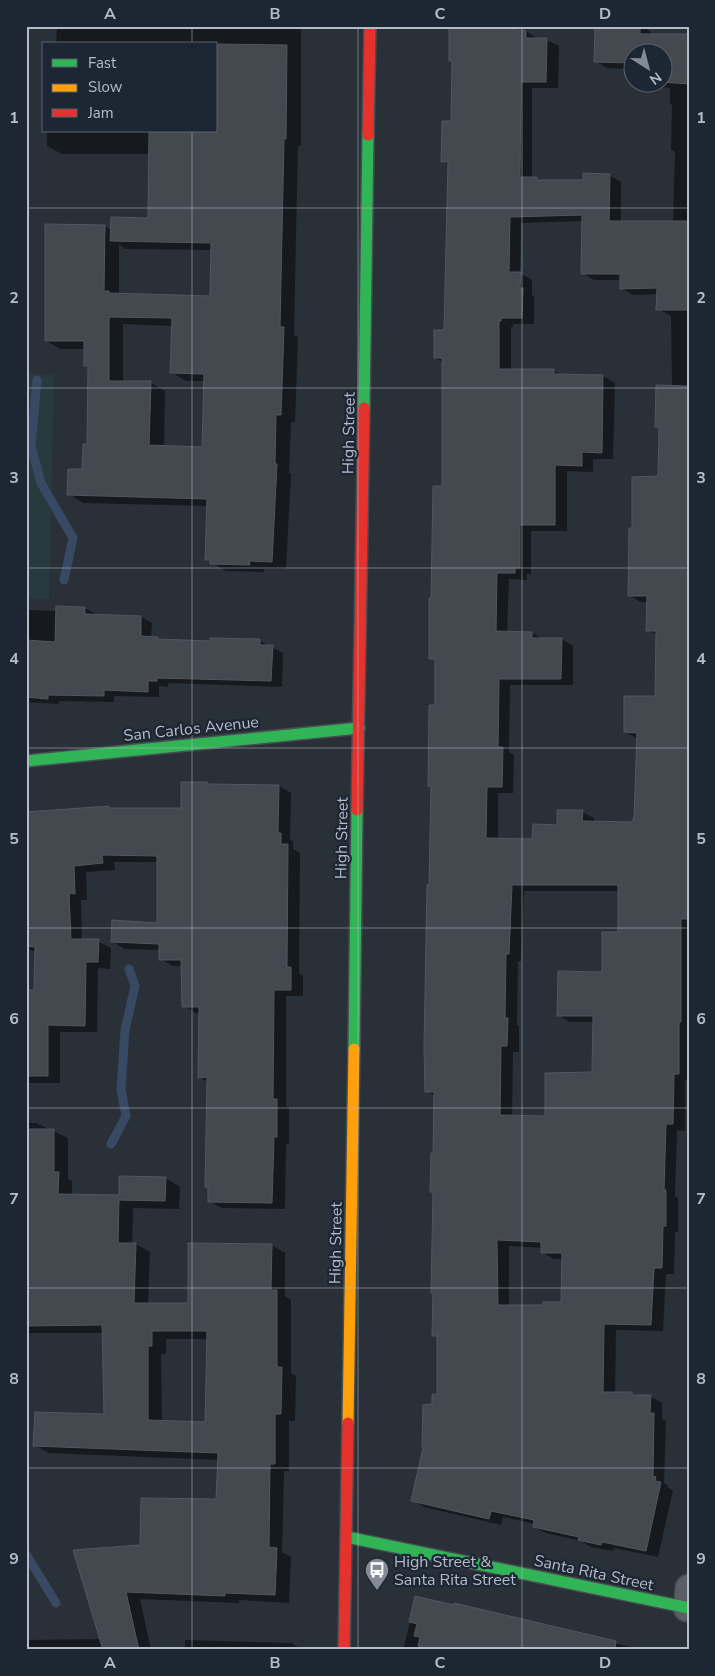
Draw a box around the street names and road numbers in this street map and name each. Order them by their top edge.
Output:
street label: High Street [337,391,361,474]
street label: San Carlos Avenue [122,711,260,747]
street label: High Street [330,796,354,879]
street label: High Street [324,1201,348,1284]
street label: Santa Rita Street [532,1550,656,1596]

